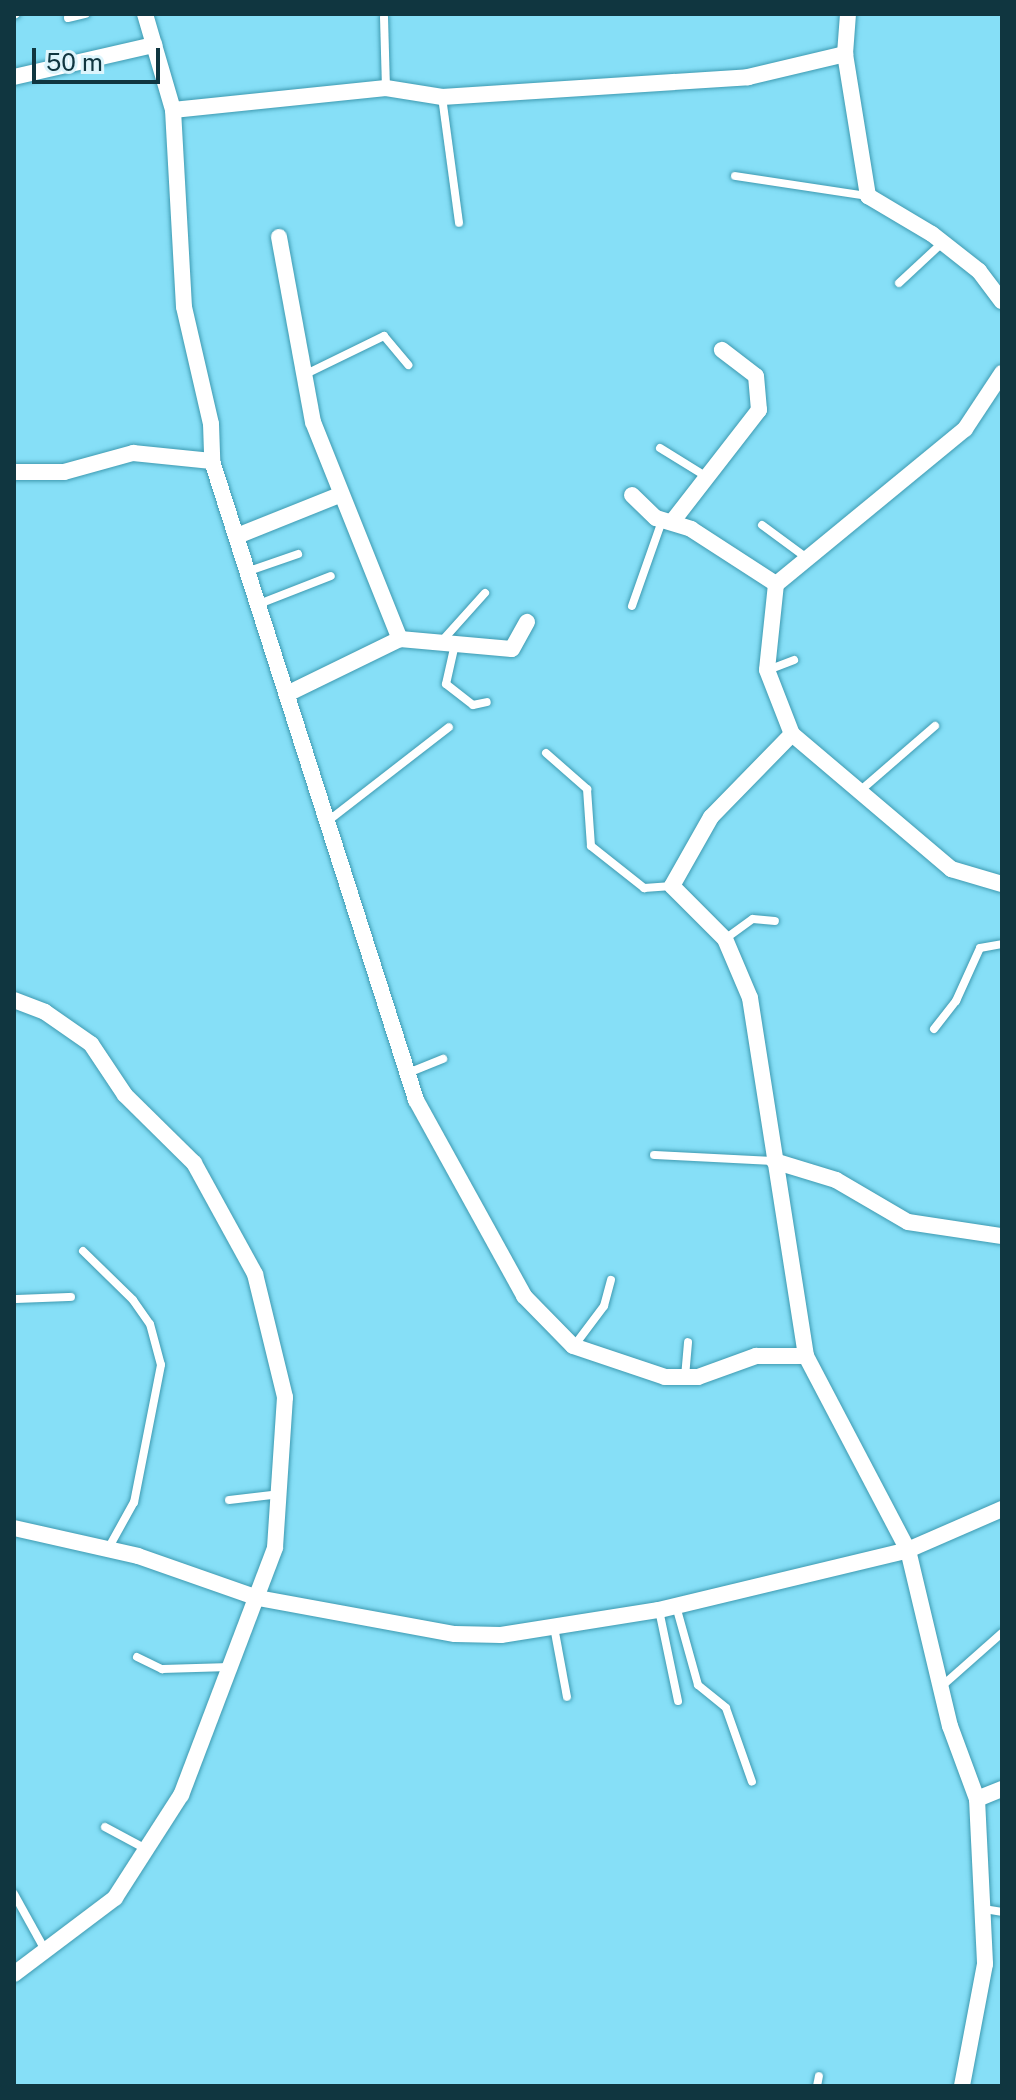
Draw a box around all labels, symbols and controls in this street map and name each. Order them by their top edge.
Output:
scale bar [36,32,164,82]
text: 50 m [46,48,103,76]

